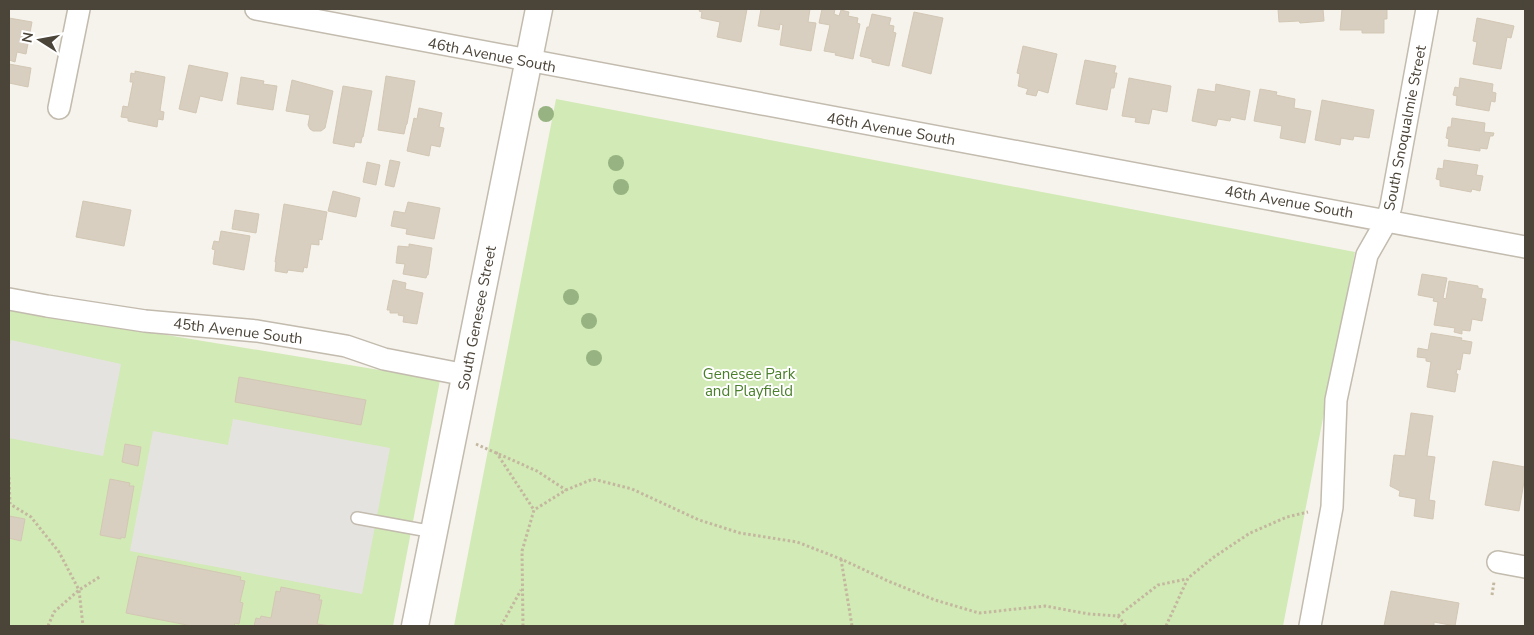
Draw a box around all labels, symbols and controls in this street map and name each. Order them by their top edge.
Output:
north arrow [15,15,65,65]
text: N [17,31,38,45]
street label: 46th Avenue South [426,33,558,77]
street label: South Snoqualmie Street [1379,43,1431,213]
street label: 46th Avenue South [825,108,957,150]
street label: 46th Avenue South [1223,181,1355,223]
street label: South Genesee Street [453,243,501,392]
street label: 45th Avenue South [172,313,304,349]
park label: Genesee Park and Playfield [703,364,796,401]

